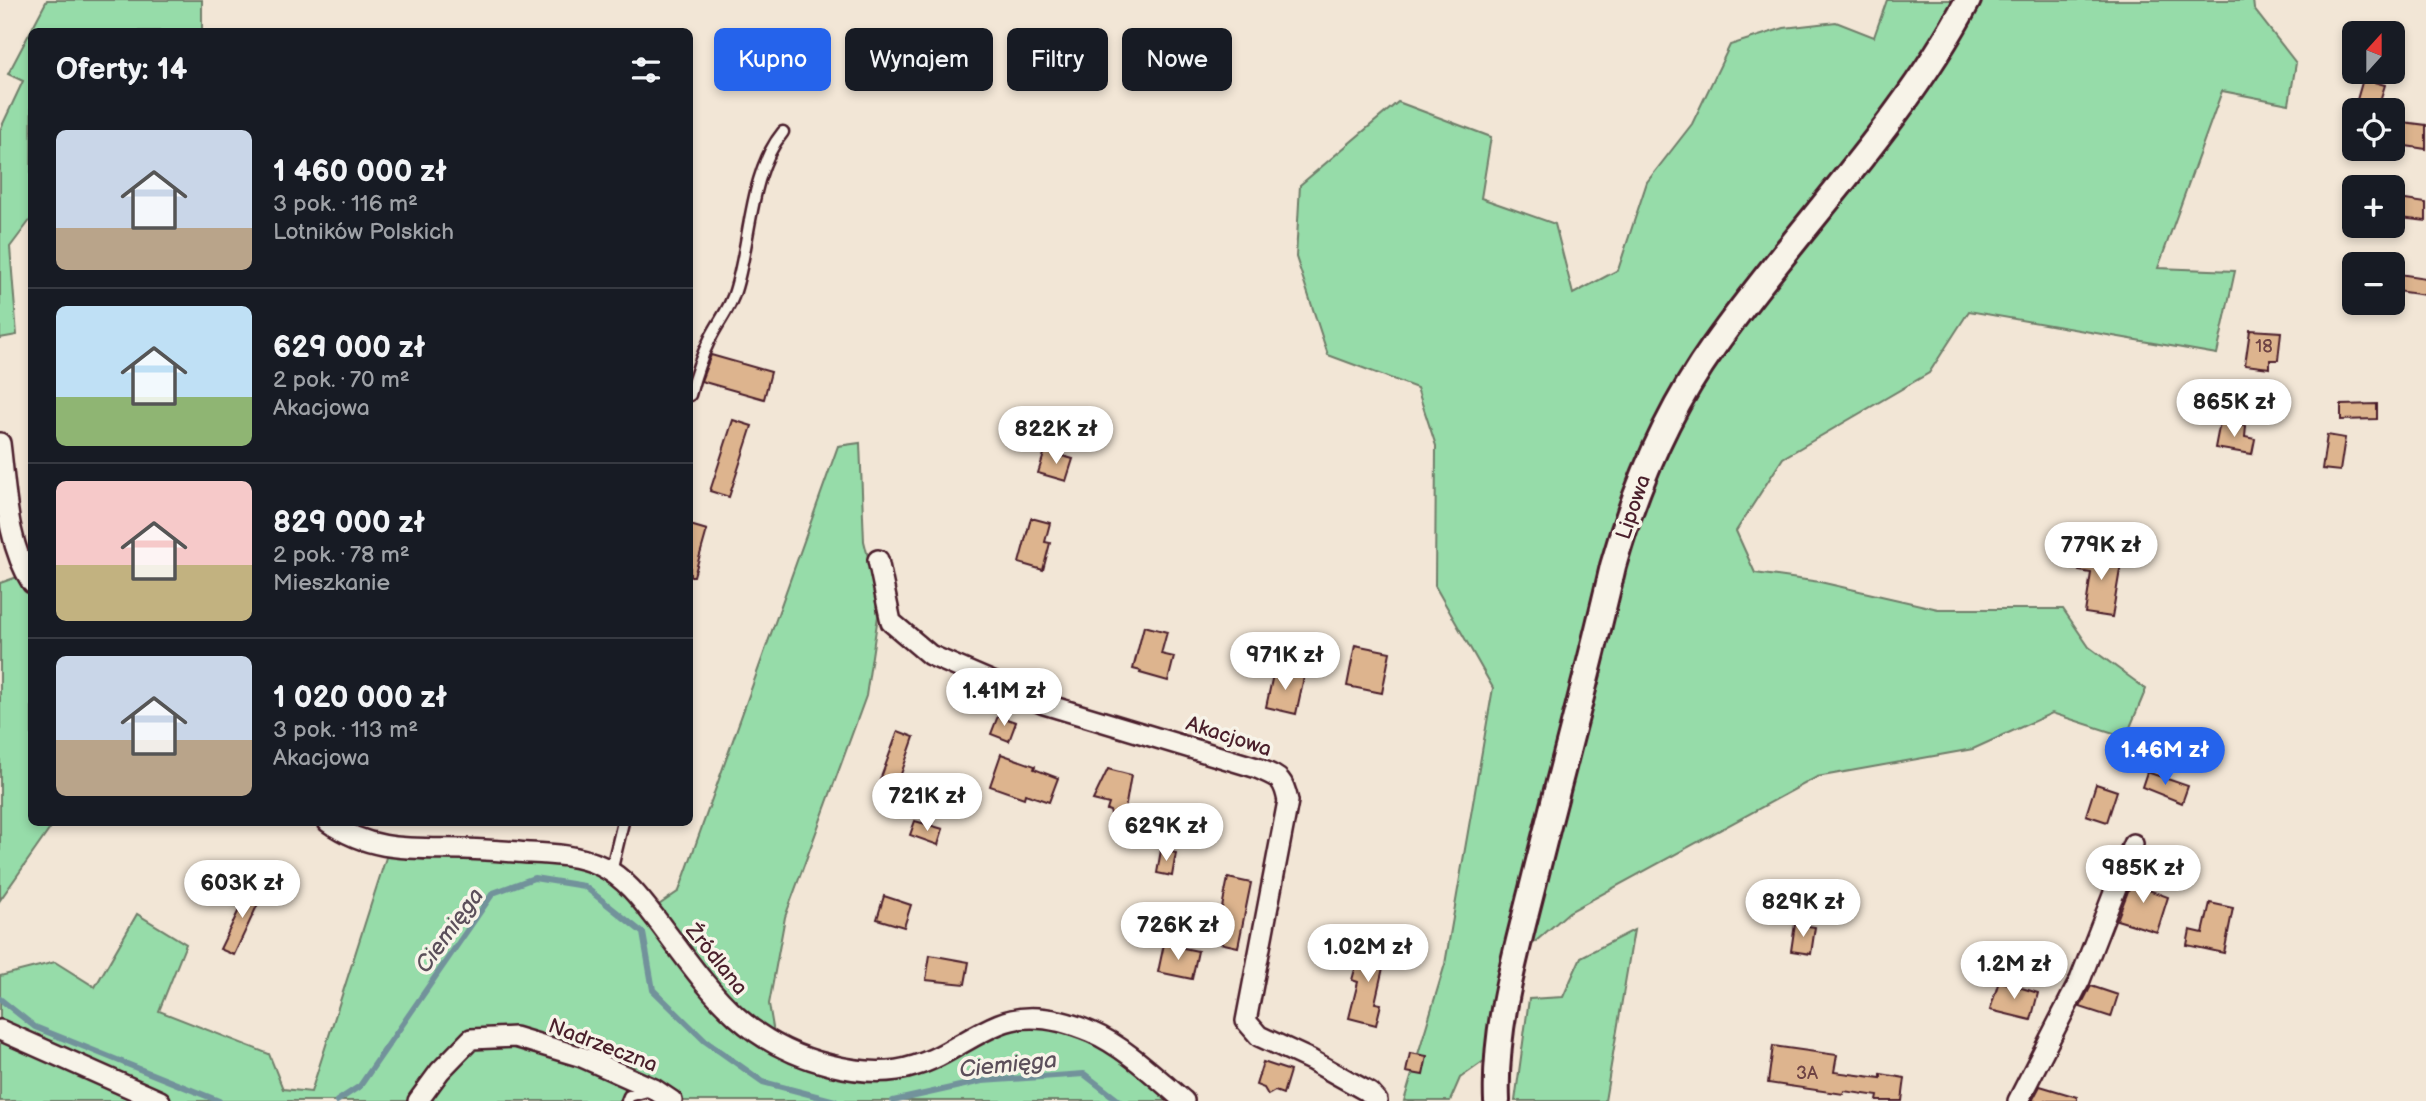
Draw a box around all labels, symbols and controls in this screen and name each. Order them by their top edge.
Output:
north arrow [2342,21,2404,84]
map controls [2342,21,2405,315]
chip: Kupno [714,28,831,91]
chip: Wynajem [845,28,993,91]
chip: Filtry [1007,28,1108,91]
chip: Nowe [1122,28,1232,91]
icon: filters [627,51,665,89]
text: Oferty: 14 [56,52,187,88]
button: locate [2342,98,2405,161]
text: 1 460 000 zł [273,154,447,190]
icon: home [112,158,196,242]
button: + [2342,175,2405,238]
text: 3 pok. · 116 m² [273,190,418,218]
text: Lotników Polskich [273,218,454,246]
button: − [2342,252,2405,315]
text: 629 000 zł [273,330,425,366]
icon: home [112,334,196,418]
house number: 18 [2255,336,2273,357]
text: 2 pok. · 70 m² [273,366,410,394]
pin: 865K zł [2169,380,2299,439]
text: 865K zł [2192,388,2276,416]
text: Akacjowa [273,394,370,422]
pin: 822K zł [991,406,1121,466]
text: 822K zł [1014,415,1098,443]
street label: Lipowa [1611,472,1656,543]
text: 829 000 zł [273,505,425,541]
icon: home [112,509,196,593]
pin: 779K zł [2036,522,2166,582]
text: 779K zł [2061,531,2141,559]
text: 2 pok. · 78 m² [273,541,410,569]
text: Mieszkanie [273,569,390,597]
pin: 971K zł [1220,632,1350,692]
text: 971K zł [1246,641,1324,669]
pin: 1.41M zł [932,668,1076,728]
text: 1.41M zł [962,677,1046,705]
text: 1 020 000 zł [273,680,447,716]
icon: home [112,684,196,768]
street label: Akacjowa [1183,711,1275,762]
text: 3 pok. · 113 m² [273,716,418,744]
pin: 1.46M zł [2093,728,2237,787]
text: 1.46M zł [2121,736,2209,764]
text: Akacjowa [273,744,370,772]
pin: 721K zł [862,774,992,833]
text: 721K zł [888,782,966,810]
pin: 629K zł [1101,804,1231,863]
text: 629K zł [1124,812,1208,840]
pin: 985K zł [2078,846,2208,905]
text: 985K zł [2102,854,2184,882]
pin: 603K zł [177,860,307,920]
text: 603K zł [200,869,284,897]
pin: 829K zł [1738,880,1868,939]
water label: Ciemięga [410,883,490,979]
text: 829K zł [1761,888,1845,916]
pin: 726K zł [1113,902,1243,962]
text: 726K zł [1137,911,1219,939]
street label: Źródlana [680,918,753,1000]
pin: 1.02M zł [1296,925,1440,984]
text: 1.02M zł [1323,933,1413,961]
pin: 1.2M zł [1949,942,2079,1001]
text: 1.2M zł [1977,950,2051,978]
street label: Nadrzeczna [545,1013,661,1078]
water label: Ciemięga [958,1046,1058,1084]
house number: 3A [1796,1063,1818,1084]

